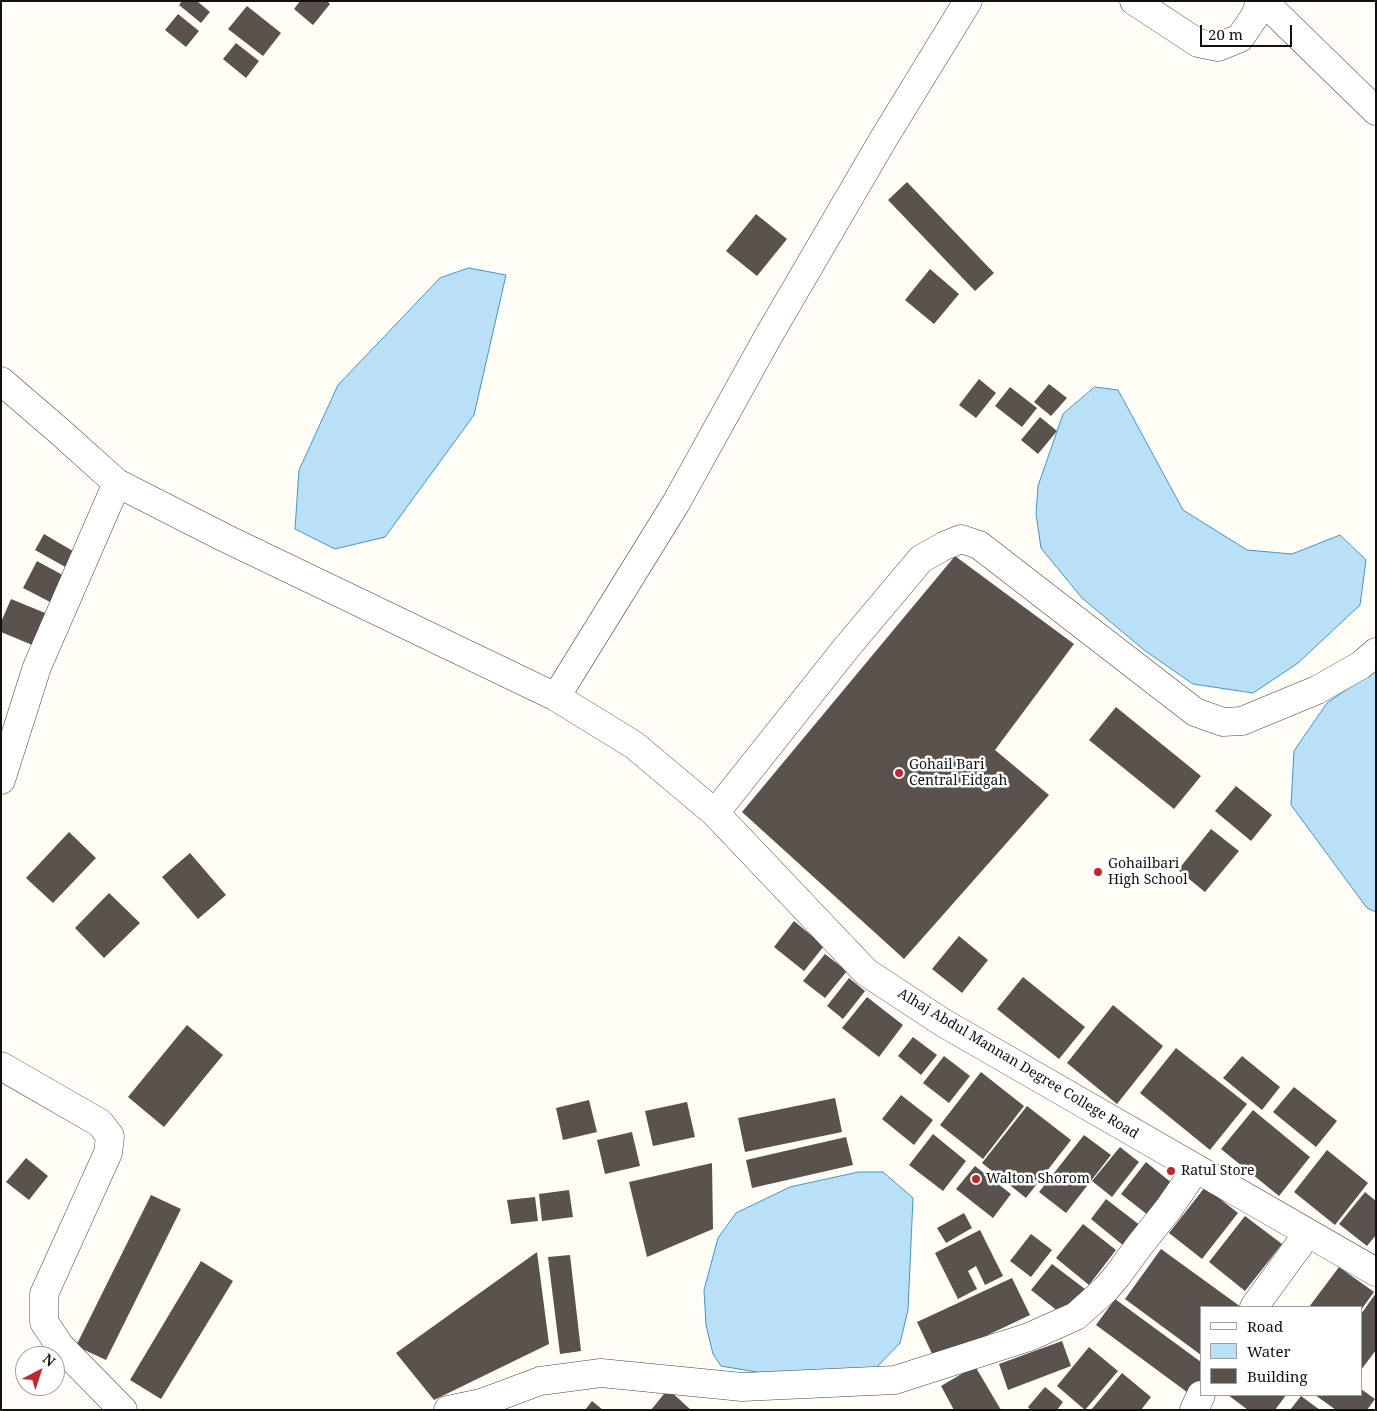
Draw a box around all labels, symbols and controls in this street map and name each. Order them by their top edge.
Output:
scale bar [1202,15,1294,47]
text: 20 m [1208,24,1243,44]
place label: Gohail Bari Central Eidgah [909,757,1007,790]
marker: Gohail Bari Central Eidgah [893,767,905,779]
place label: Gohailbari High School [1108,856,1188,889]
marker: Gohailbari High School [1092,866,1104,878]
street label: Alhaj Abdul Mannan Degree College Road [895,985,1141,1143]
place label: Ratul Store [1181,1163,1255,1179]
marker: Ratul Store [1165,1165,1177,1177]
place label: Walton Shorom [986,1171,1090,1187]
marker: Walton Shorom [970,1173,982,1185]
legend [1200,1306,1362,1396]
text: Road [1247,1316,1283,1336]
text: Water [1247,1341,1290,1361]
north arrow [15,1346,65,1396]
text: N [39,1349,60,1371]
text: Building [1247,1366,1308,1386]

